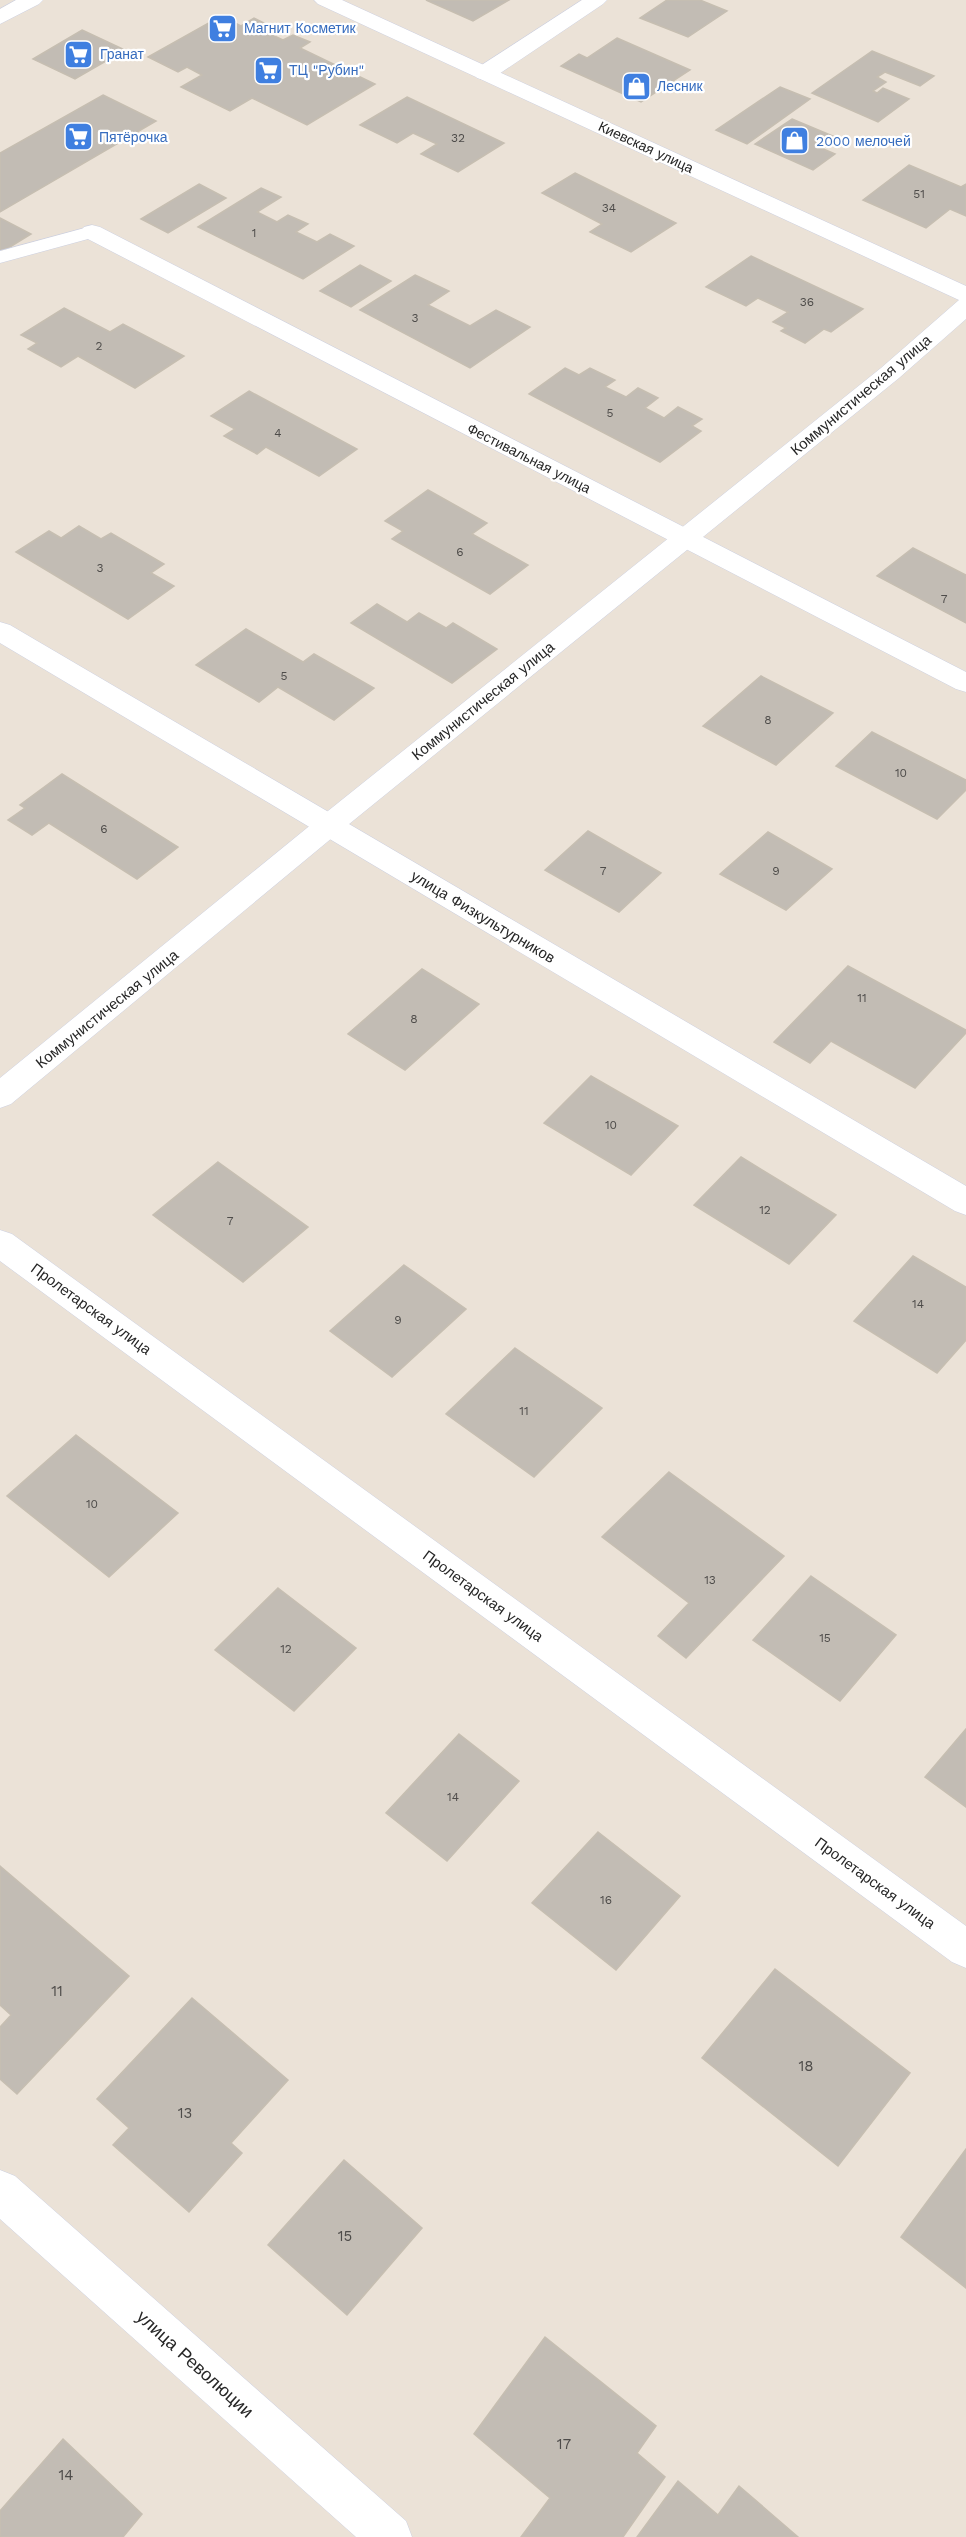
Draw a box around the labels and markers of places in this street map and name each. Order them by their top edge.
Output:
supermarket icon: Магнит Косметик [207,12,239,44]
place label: Магнит Косметик [244,20,357,36]
supermarket icon: Гранат [63,38,95,70]
place label: Гранат [100,46,145,62]
supermarket icon: ТЦ "Рубин" [252,54,284,86]
place label: ТЦ "Рубин" [289,62,364,78]
shop icon: Лесник [620,70,652,102]
place label: Лесник [657,78,704,94]
supermarket icon: Пятёрочка [62,121,94,153]
shop icon: 2000 мелочей [779,125,811,157]
place label: Пятёрочка [99,129,168,145]
place label: 2000 мелочей [816,133,911,149]

